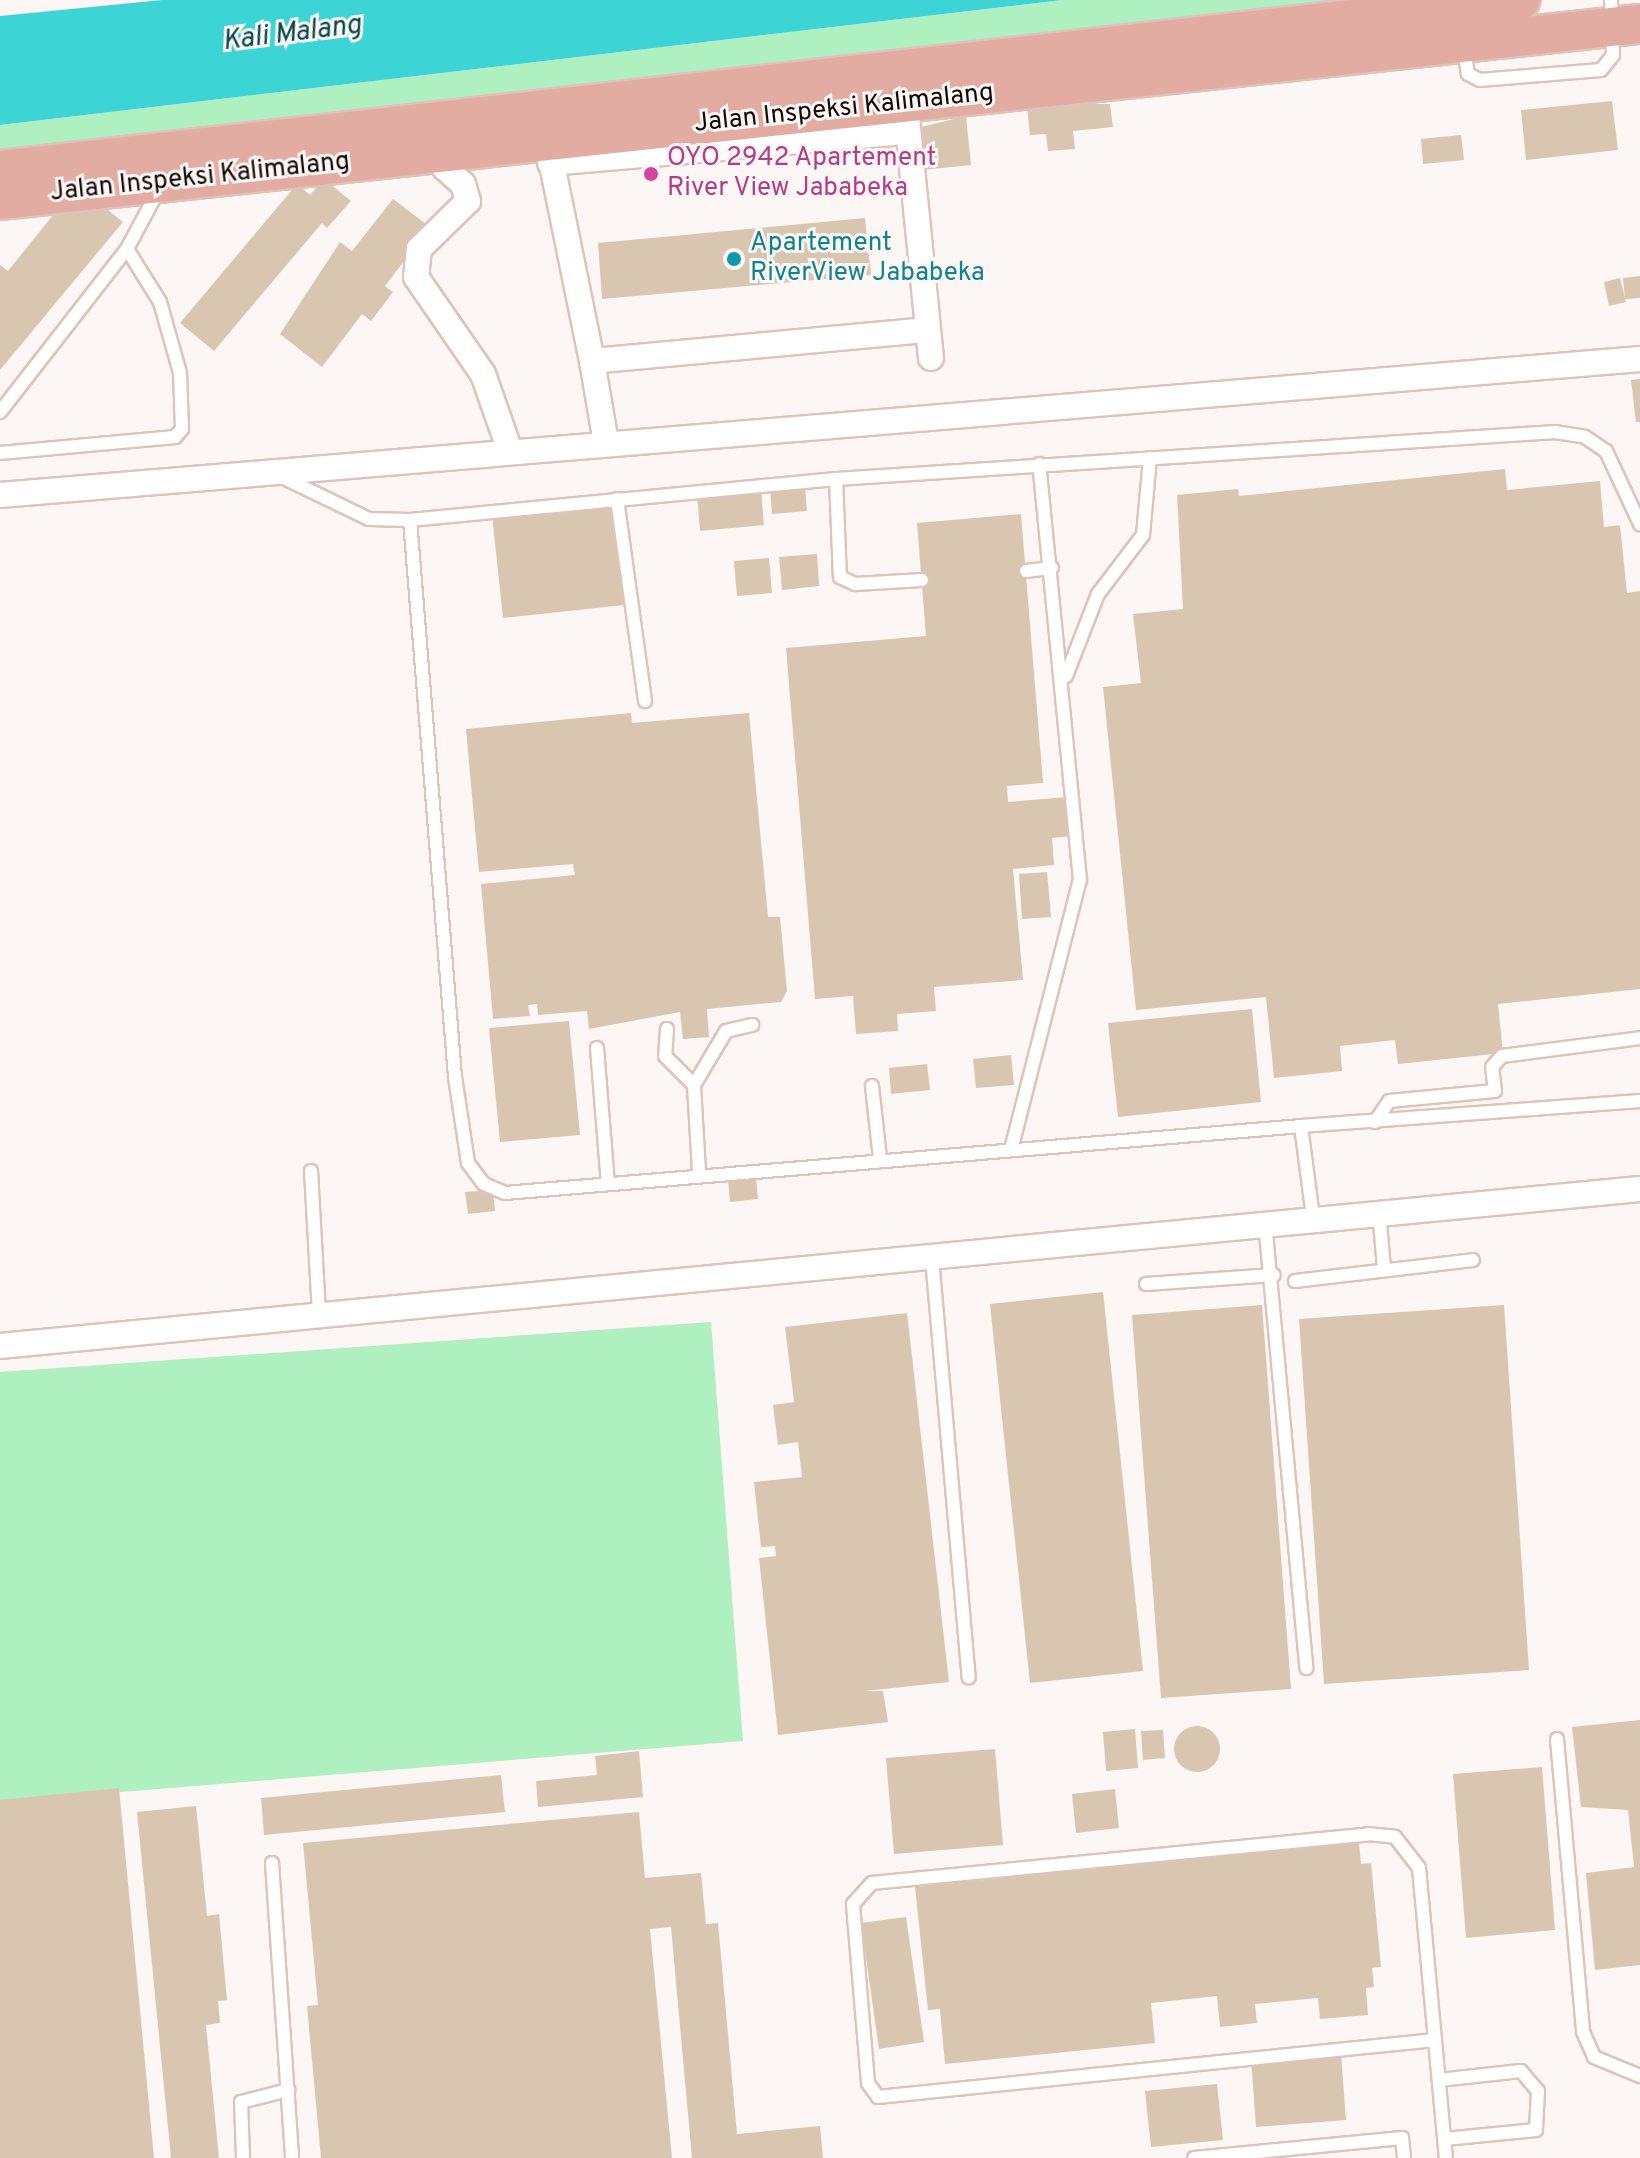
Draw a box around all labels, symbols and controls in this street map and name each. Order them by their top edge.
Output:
water label: Kali Malang [221,9,363,59]
street label: Jalan Inspeksi Kalimalang [693,78,995,140]
place label: OYO 2942 Apartement River View Jababeka [667,143,937,204]
street label: Jalan Inspeksi Kalimalang [49,147,351,209]
marker: OYO 2942 Apartement River View Jababeka [642,165,660,183]
place label: Apartement RiverView Jababeka [750,228,985,290]
marker: Apartement RiverView Jababeka [725,250,743,268]

